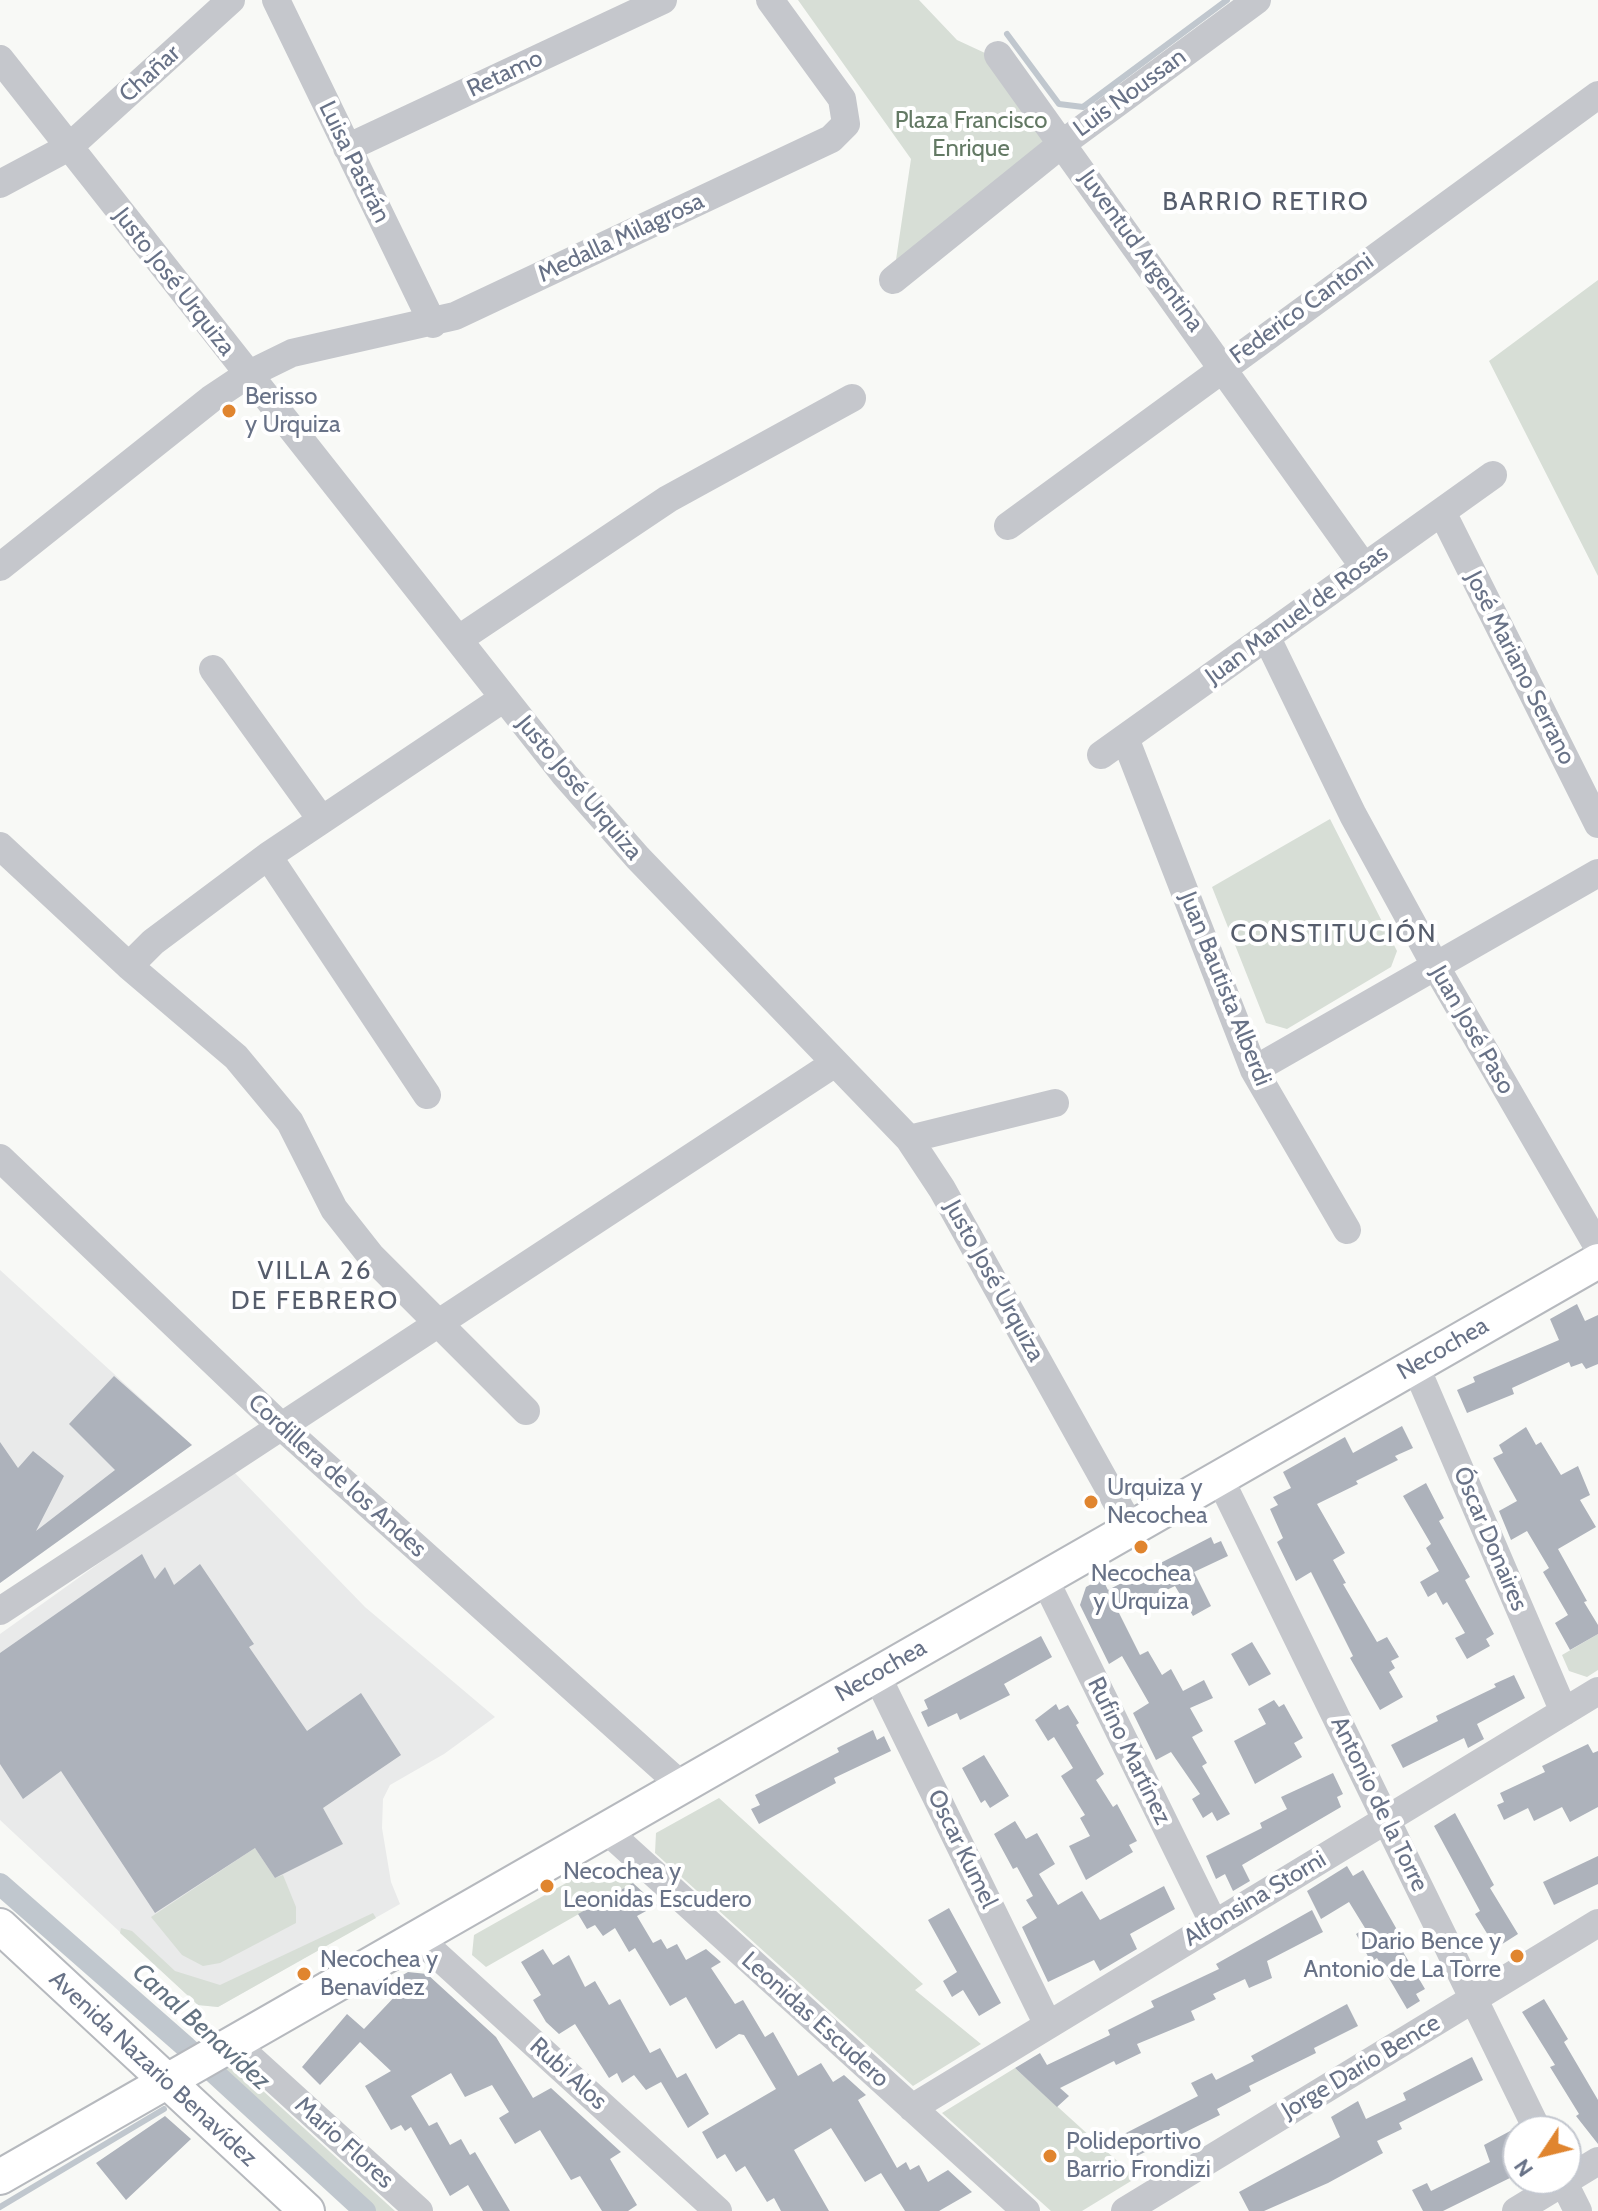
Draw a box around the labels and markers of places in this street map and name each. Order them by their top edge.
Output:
place label: Berisso y Urquiza [245,383,341,439]
marker: Berisso y Urquiza [220,402,238,420]
place label: Urquiza y Necochea [1107,1474,1207,1530]
marker: Urquiza y Necochea [1082,1493,1100,1511]
marker: Necochea y Urquiza [1132,1538,1150,1556]
place label: Necochea y Urquiza [1091,1560,1191,1616]
place label: Necochea y Leonidas Escudero [563,1858,752,1914]
marker: Necochea y Leonidas Escudero [538,1877,556,1895]
place label: Dario Bence y Antonio de La Torre [1304,1928,1501,1984]
place label: Necochea y Benavídez [320,1946,438,2002]
marker: Dario Bence y Antonio de La Torre [1508,1947,1526,1965]
marker: Necochea y Benavídez [295,1965,313,1983]
place label: Polideportivo Barrio Frondizi [1066,2128,1211,2184]
marker: Polideportivo Barrio Frondizi [1041,2147,1059,2165]

